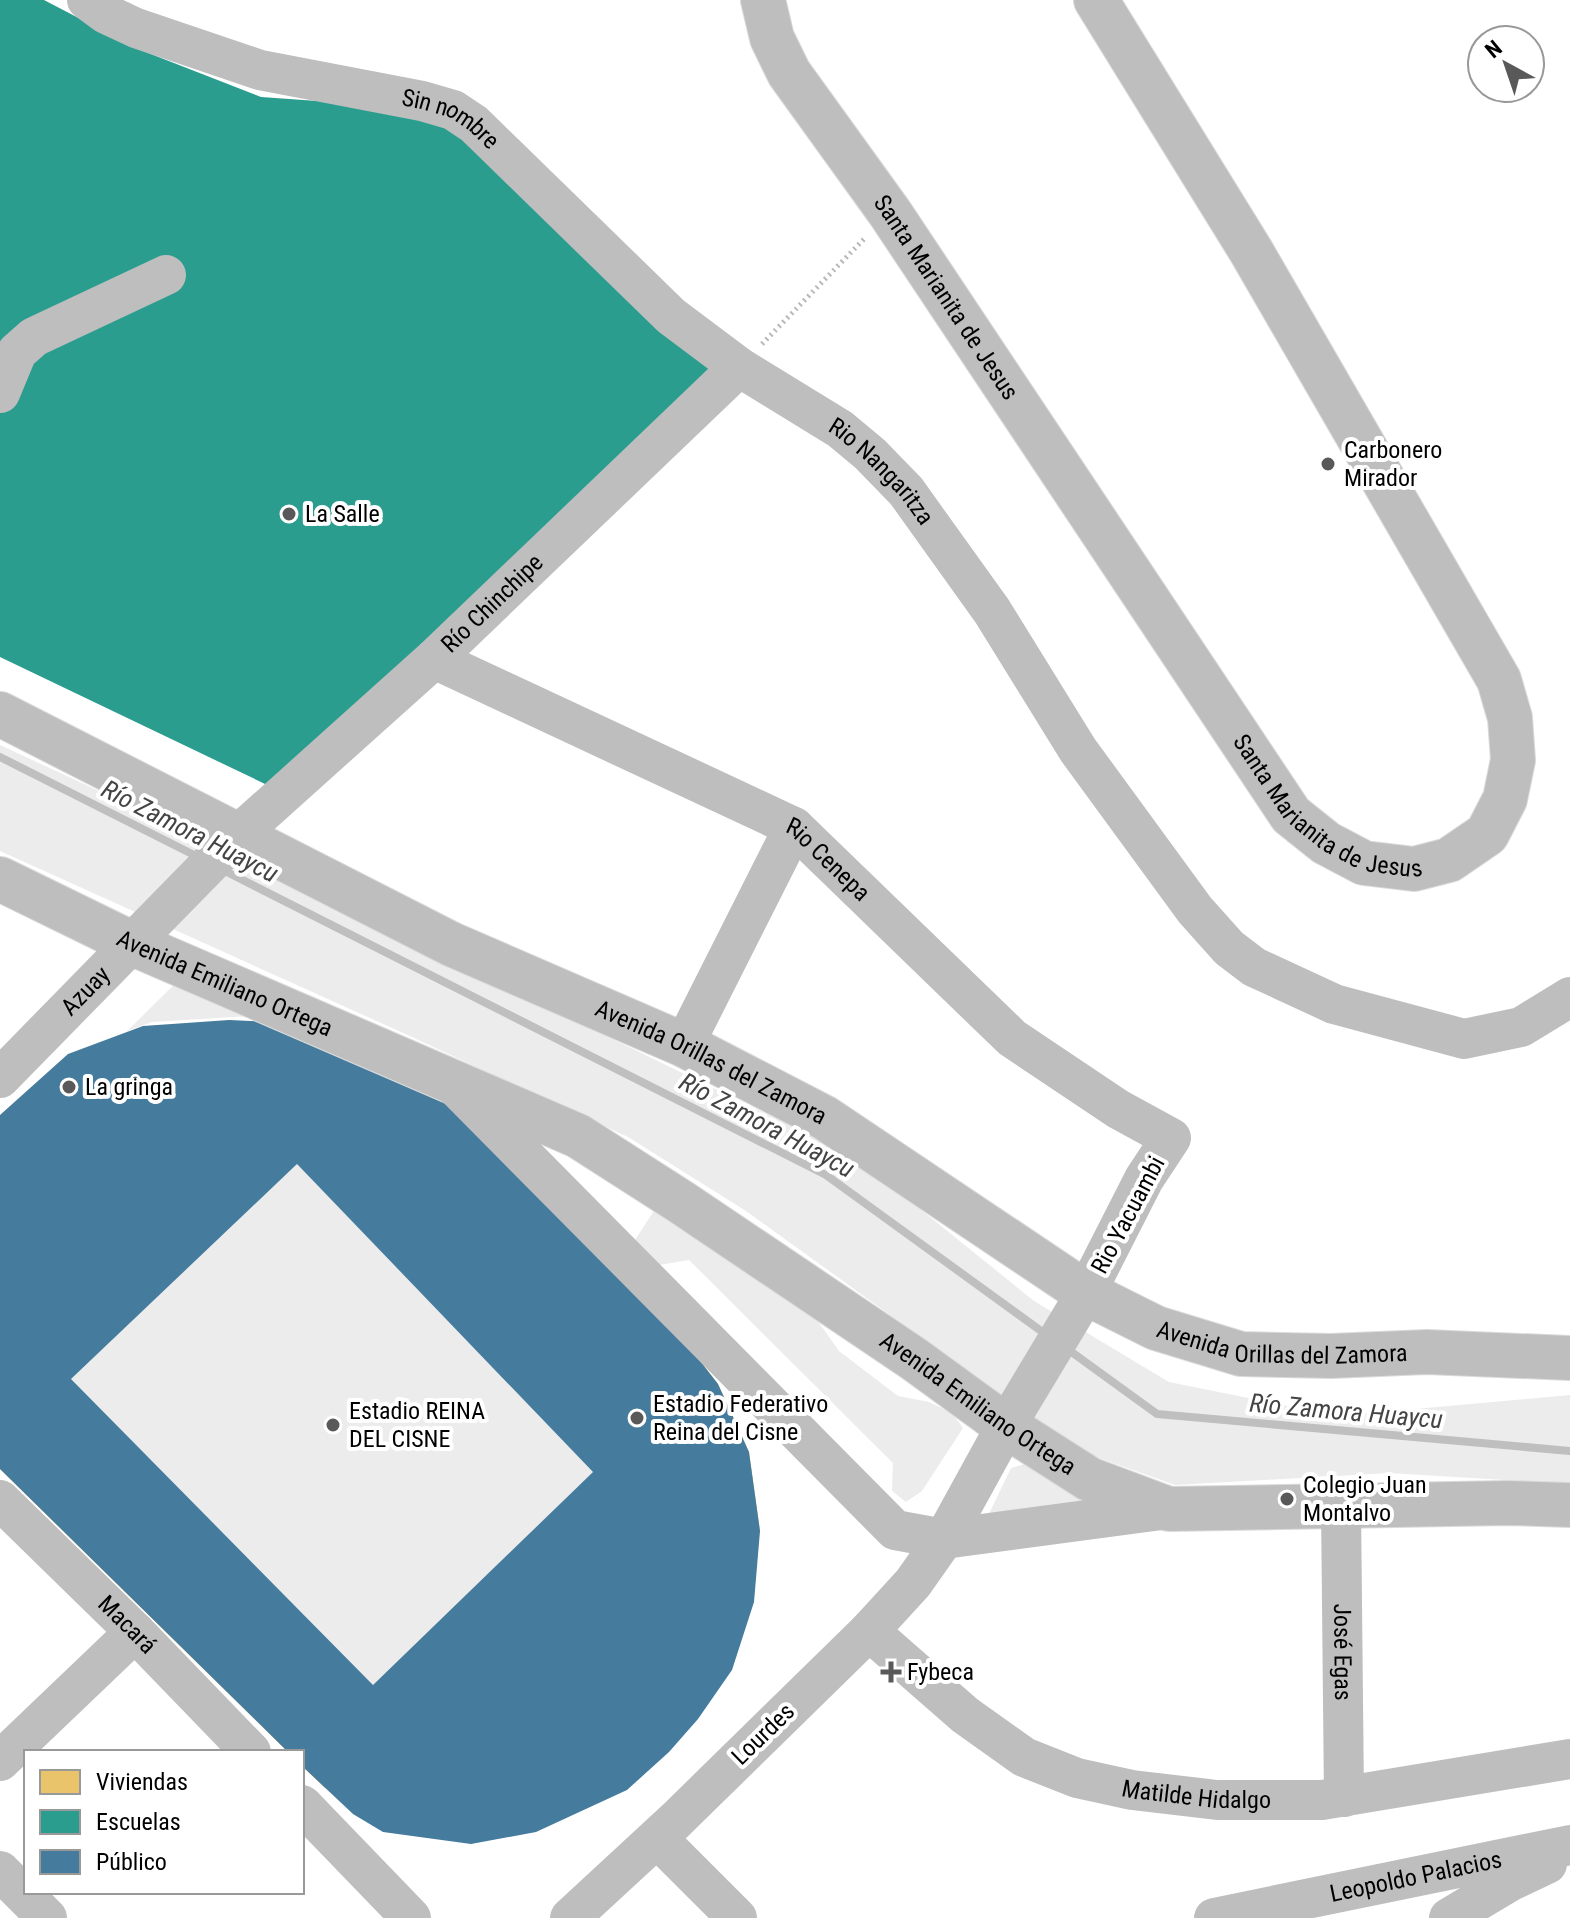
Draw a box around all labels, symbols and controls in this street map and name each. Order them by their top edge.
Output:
north arrow [1466,24,1546,104]
text: N [1480,35,1507,63]
street label: Sin nombre [400,83,505,155]
street label: Santa Marianita de Jesus [868,190,1024,405]
street label: Rio Nangaritza [824,412,940,530]
place label: Carbonero Mirador [1344,436,1442,492]
marker: Carbonero Mirador [1319,455,1337,473]
place label: La Salle [305,500,380,528]
marker: La Salle [280,505,298,523]
street label: Río Chinchipe [436,548,549,658]
street label: Santa Marianita de Jesus [1227,729,1425,883]
water label: Río Zamora Huaycu [97,774,283,888]
street label: Rio Cenepa [782,811,876,907]
street label: Avenida Emiliano Ortega [112,924,337,1042]
street label: Azuay [55,961,115,1021]
street label: Avenida Orillas del Zamora [591,994,831,1130]
water label: Río Zamora Huaycu [674,1066,860,1184]
place label: La gringa [85,1073,173,1101]
marker: La gringa [60,1078,78,1096]
street label: Rio Yacuambi [1085,1152,1171,1278]
street label: Avenida Orillas del Zamora [1154,1315,1408,1370]
street label: Avenida Emiliano Ortega [875,1326,1081,1481]
water label: Río Zamora Huaycu [1248,1388,1444,1434]
place label: Estadio Federativo Reina del Cisne [653,1390,828,1446]
place label: Estadio REINA DEL CISNE [349,1397,485,1453]
marker: Estadio Federativo Reina del Cisne [628,1409,646,1427]
marker: Estadio REINA DEL CISNE [324,1416,342,1434]
place label: Colegio Juan Montalvo [1303,1471,1427,1527]
marker: Colegio Juan Montalvo [1278,1490,1296,1508]
street label: Macará [92,1590,162,1659]
street label: José Egas [1328,1603,1357,1701]
place label: Fybeca [907,1658,974,1686]
marker: Fybeca [882,1663,900,1681]
street label: Lourdes [726,1697,800,1771]
legend [24,1750,304,1894]
text: Viviendas [96,1768,188,1796]
street label: Matilde Hidalgo [1119,1774,1271,1814]
text: Escuelas [96,1808,181,1836]
street label: Leopoldo Palacios [1327,1845,1504,1908]
text: Público [96,1848,167,1876]

